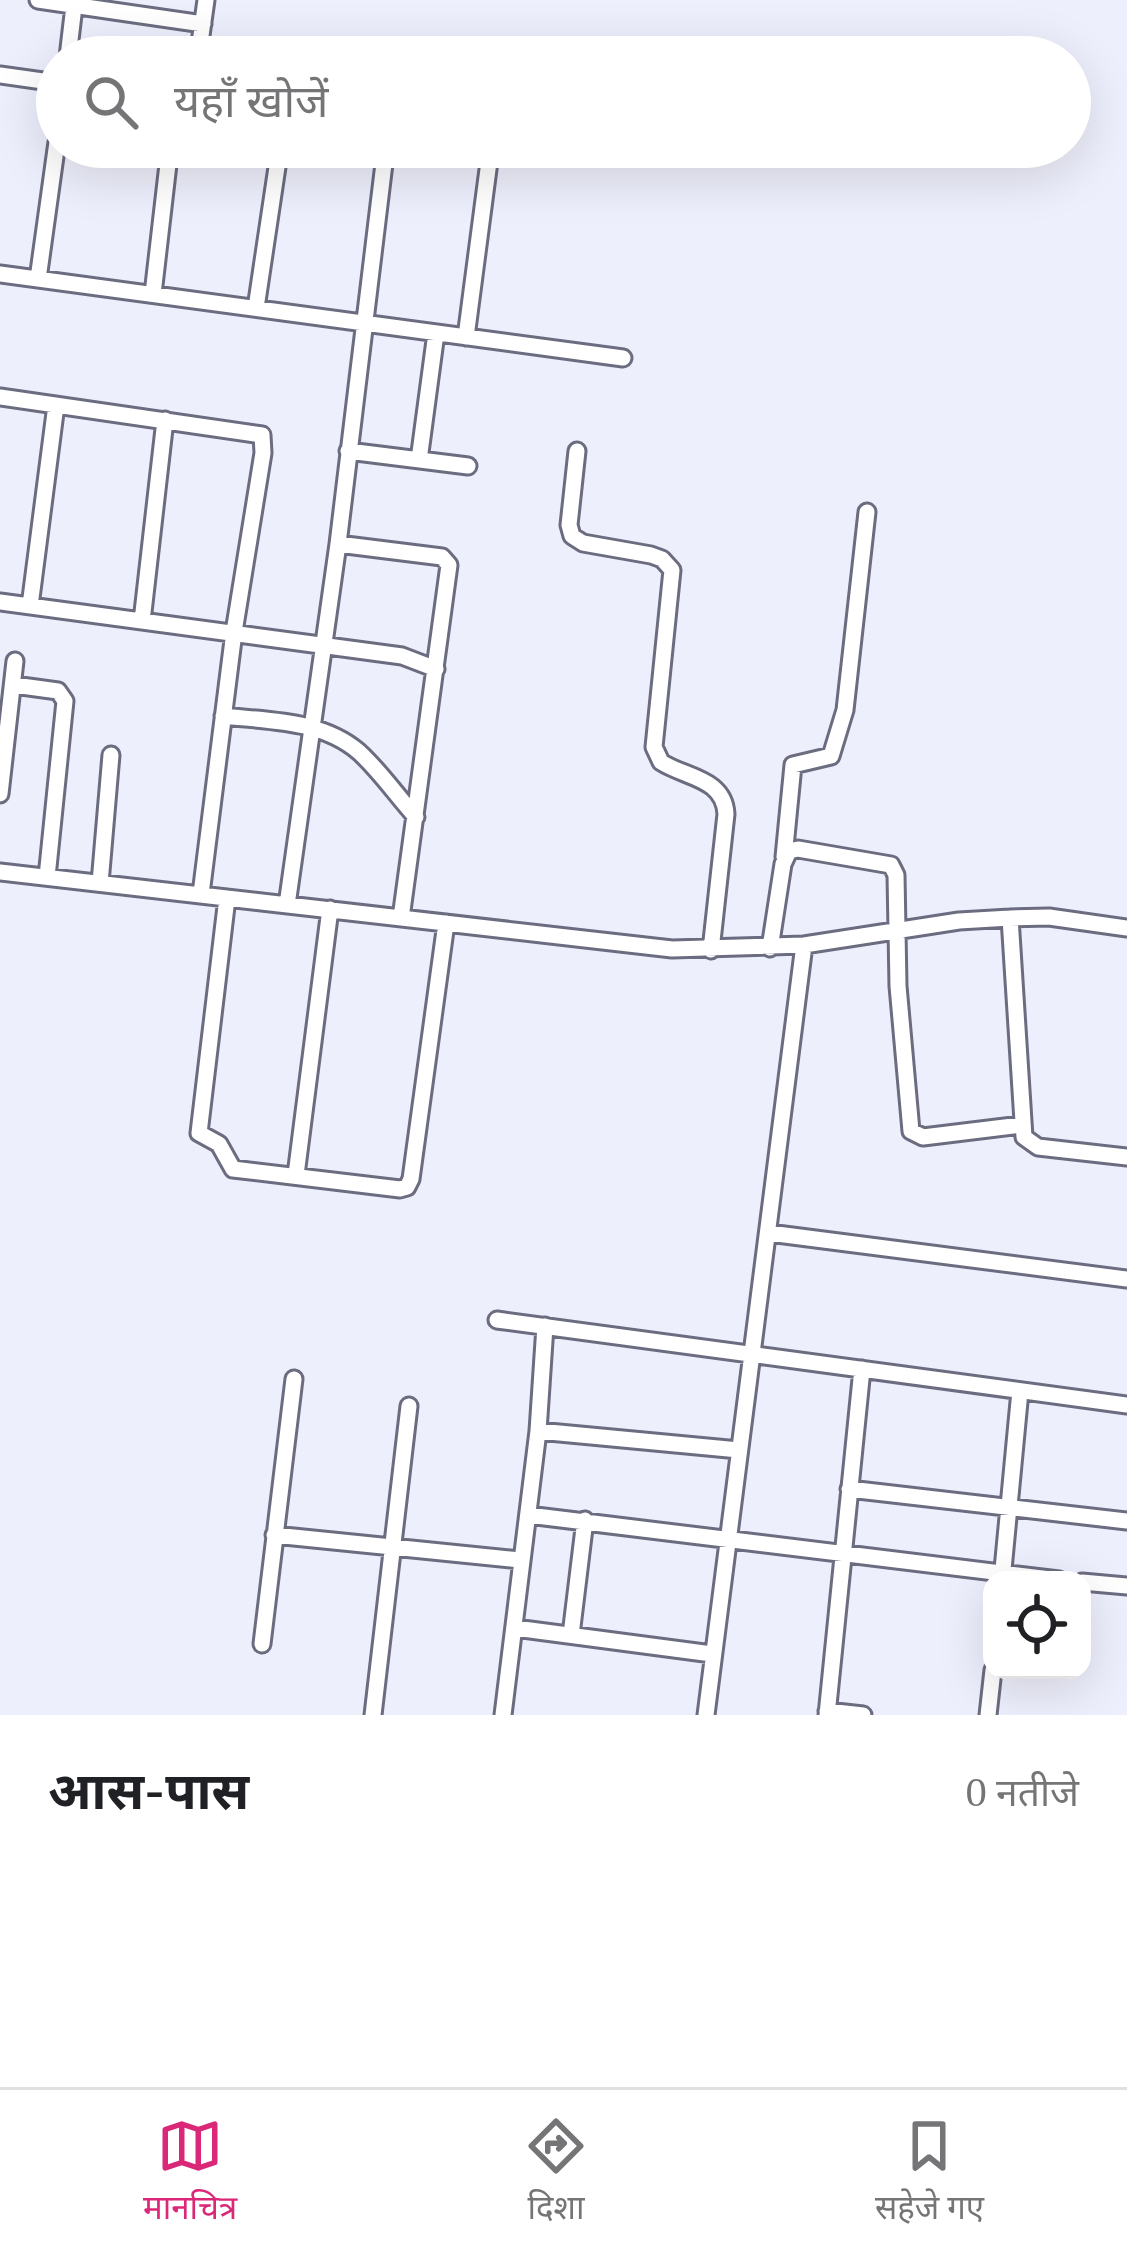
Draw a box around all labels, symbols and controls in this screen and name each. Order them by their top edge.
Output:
search box [36,36,1091,168]
icon: search [78,69,144,135]
text: यहाँ खोजें [174,70,328,130]
map controls [983,1571,1091,1679]
button: locate [983,1571,1091,1679]
text: आस-पास [48,1756,249,1824]
text: 0 नतीजे [966,1765,1079,1817]
tab: मानचित्र [143,2113,237,2232]
tab: दिशा [523,2113,589,2232]
tab: सहेजे गए [875,2113,984,2232]

